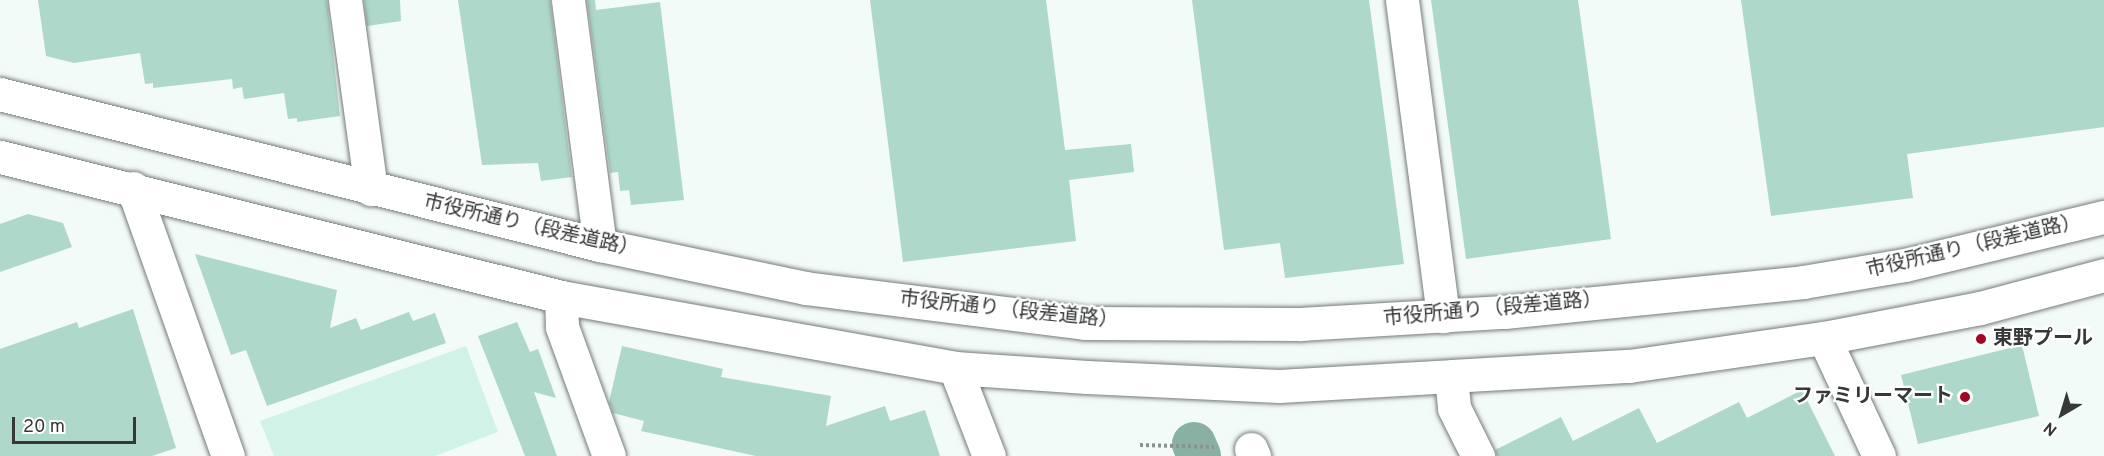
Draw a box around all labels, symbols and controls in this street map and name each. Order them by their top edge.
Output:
street label: 市役所通り（段差道路） [421,191,641,263]
street label: 市役所通り（段差道路） [1864,211,2084,283]
street label: 市役所通り（段差道路） [898,288,1120,334]
street label: 市役所通り（段差道路） [1382,288,1604,332]
place label: 東野プール [1993,327,2093,351]
marker: 東野プール [1974,332,1988,346]
north arrow [2032,384,2092,444]
place label: ファミリーマート [1793,385,1953,409]
marker: ファミリーマート [1958,390,1972,404]
scale bar [15,405,140,443]
text: 20 m [23,416,65,439]
text: N [2040,417,2062,440]

